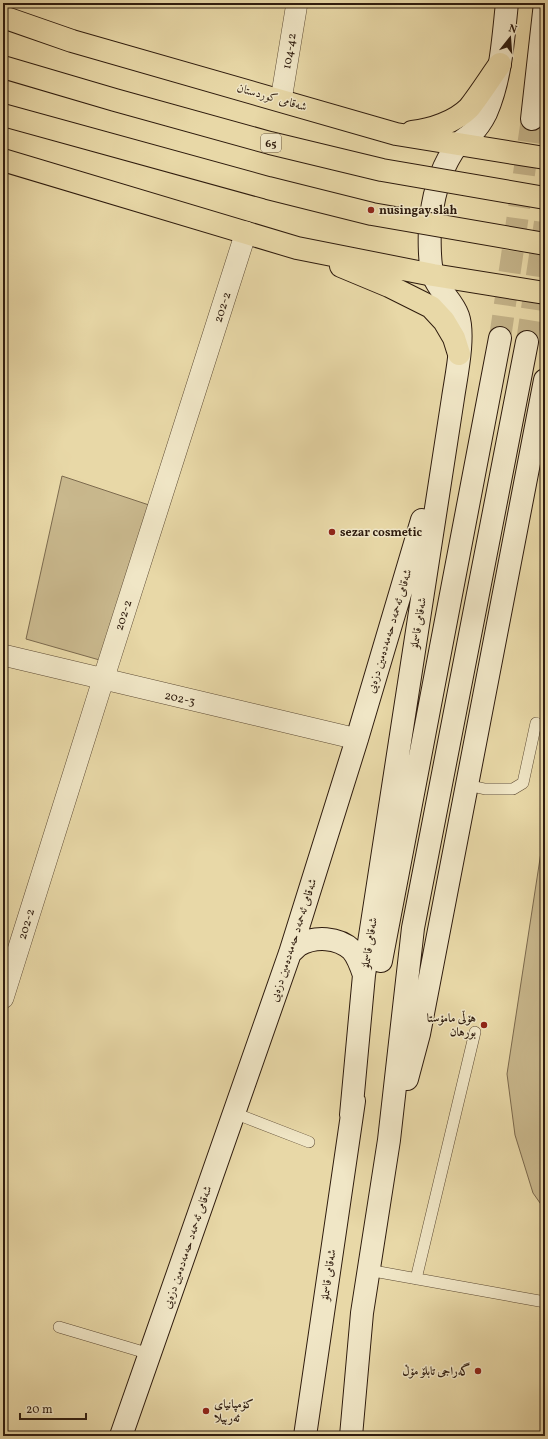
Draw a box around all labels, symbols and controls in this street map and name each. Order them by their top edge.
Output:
north arrow [490,18,530,58]
text: N [506,22,519,38]
street label: 104-42 [279,32,301,70]
street label: شەقامی کوردستان [235,80,309,116]
road number: 65 [261,134,281,152]
place label: nusingay slah [379,203,458,219]
marker: nusingay slah [366,205,376,215]
street label: 202-2 [210,290,235,325]
place label: sezar cosmetic [340,525,422,541]
marker: sezar cosmetic [327,527,337,537]
street label: شەقامی ئەحمەد حەمەدەمین دزەیی [363,567,416,695]
street label: شەقامی قاسملۆ [407,596,431,652]
street label: 202-2 [111,598,136,633]
street label: 202-3 [163,688,197,710]
street label: شەقامی ئەحمەد حەمەدەمین دزەیی [266,876,322,1004]
street label: 202-2 [15,907,39,942]
street label: شەقامی قاسملۆ [358,916,382,972]
place label: هۆڵی مامۆستا بورهان [427,1010,476,1041]
marker: هۆڵی مامۆستا بورهان [479,1020,489,1030]
street label: شەقامی ئەحمەد حەمەدەمین دزەیی [159,1184,217,1311]
street label: شەقامی قاسملۆ [317,1248,341,1304]
place label: گەراجی تابلۆ مۆڵ [402,1362,470,1380]
marker: گەراجی تابلۆ مۆڵ [473,1366,483,1376]
scale bar [20,1395,86,1421]
place label: کۆمپانیای ئەربیلا [214,1397,254,1427]
text: 20 m [26,1402,53,1418]
marker: کۆمپانیای ئەربیلا [201,1406,211,1416]

